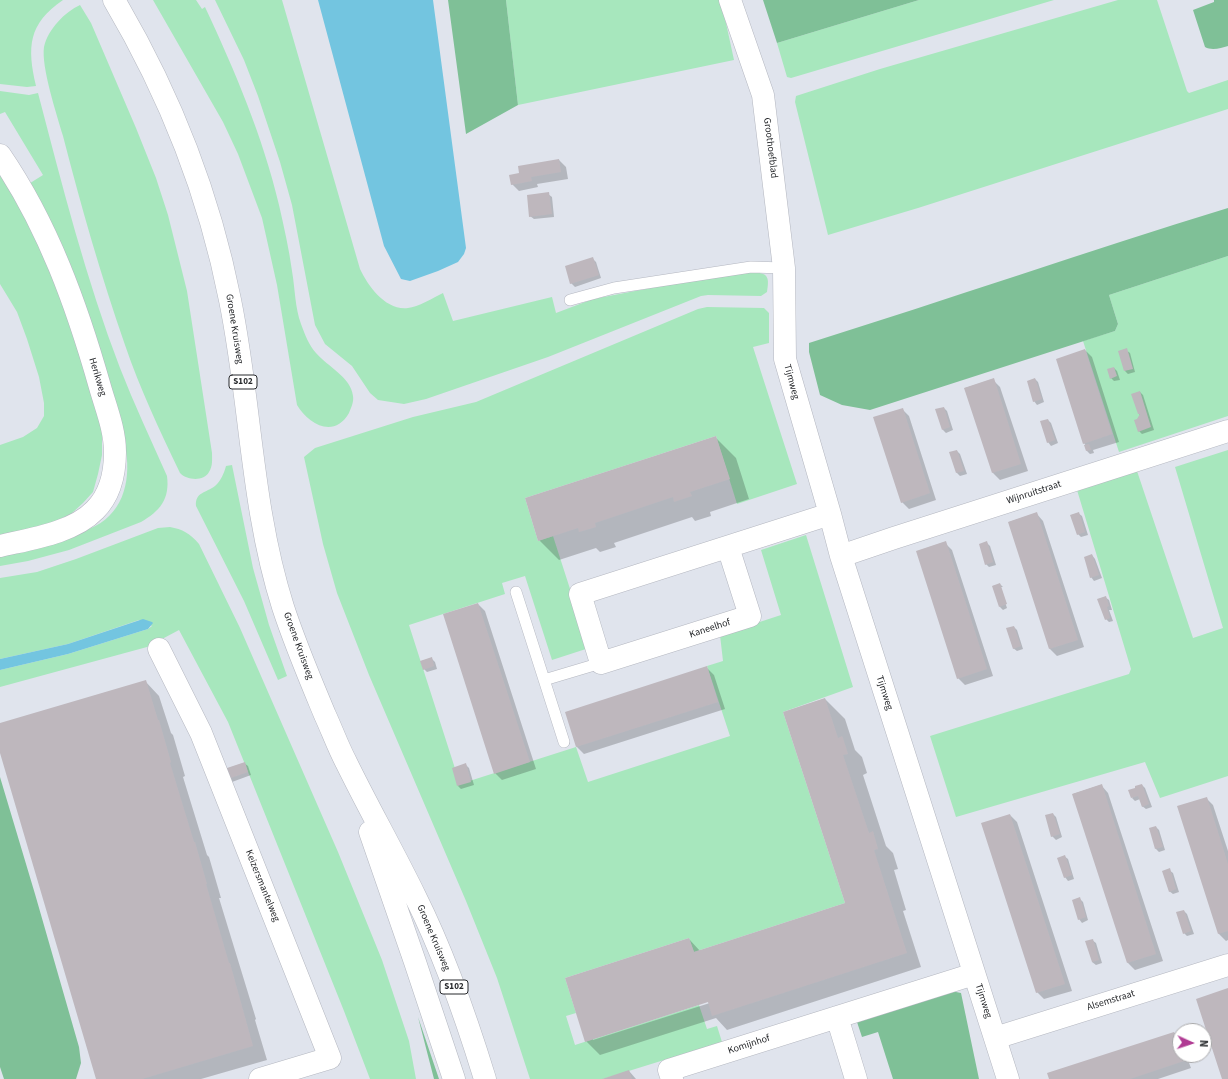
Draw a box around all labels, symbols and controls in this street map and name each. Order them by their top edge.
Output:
street label: Groothoefblad [760,117,780,179]
street label: Groene Kruisweg [223,293,245,365]
street label: Herikweg [86,356,108,398]
street label: Tijmweg [781,363,801,401]
road number: S102 [229,375,257,389]
street label: Wijnruitstraat [1005,479,1063,507]
street label: Groene Kruisweg [280,611,316,681]
street label: Kaneelhof [688,617,732,641]
street label: Tijmweg [873,674,895,712]
street label: Keizersmantelweg [242,848,282,924]
street label: Groene Kruisweg [414,903,452,973]
road number: S102 [440,980,468,994]
street label: Tijmweg [972,982,994,1020]
street label: Alsemstraat [1086,988,1136,1014]
north arrow [1172,1023,1212,1063]
street label: Komijnhof [726,1033,772,1057]
text: N [1196,1040,1211,1048]

